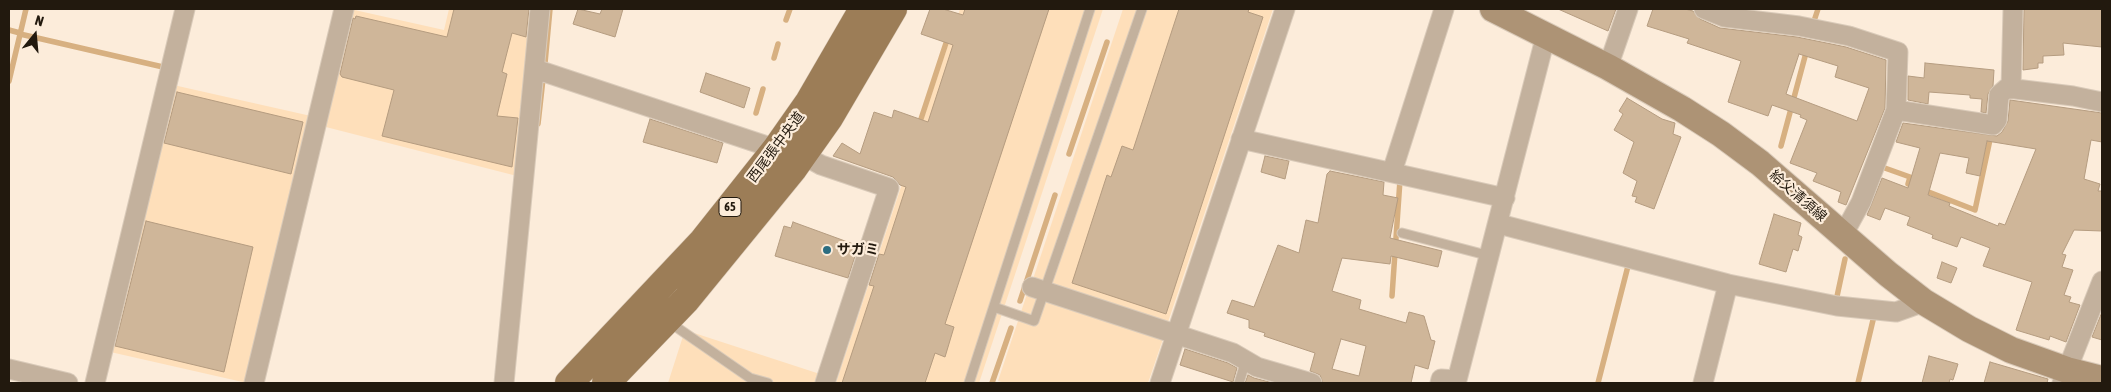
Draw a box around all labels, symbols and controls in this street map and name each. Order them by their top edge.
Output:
north arrow [10,10,60,60]
text: N [33,12,46,30]
street label: 西尾張中央道 [744,108,808,186]
street label: 給父清須線 [1766,167,1830,225]
road number: 65 [719,198,741,216]
place label: サガミ [837,242,879,258]
marker: サガミ [821,244,833,256]

